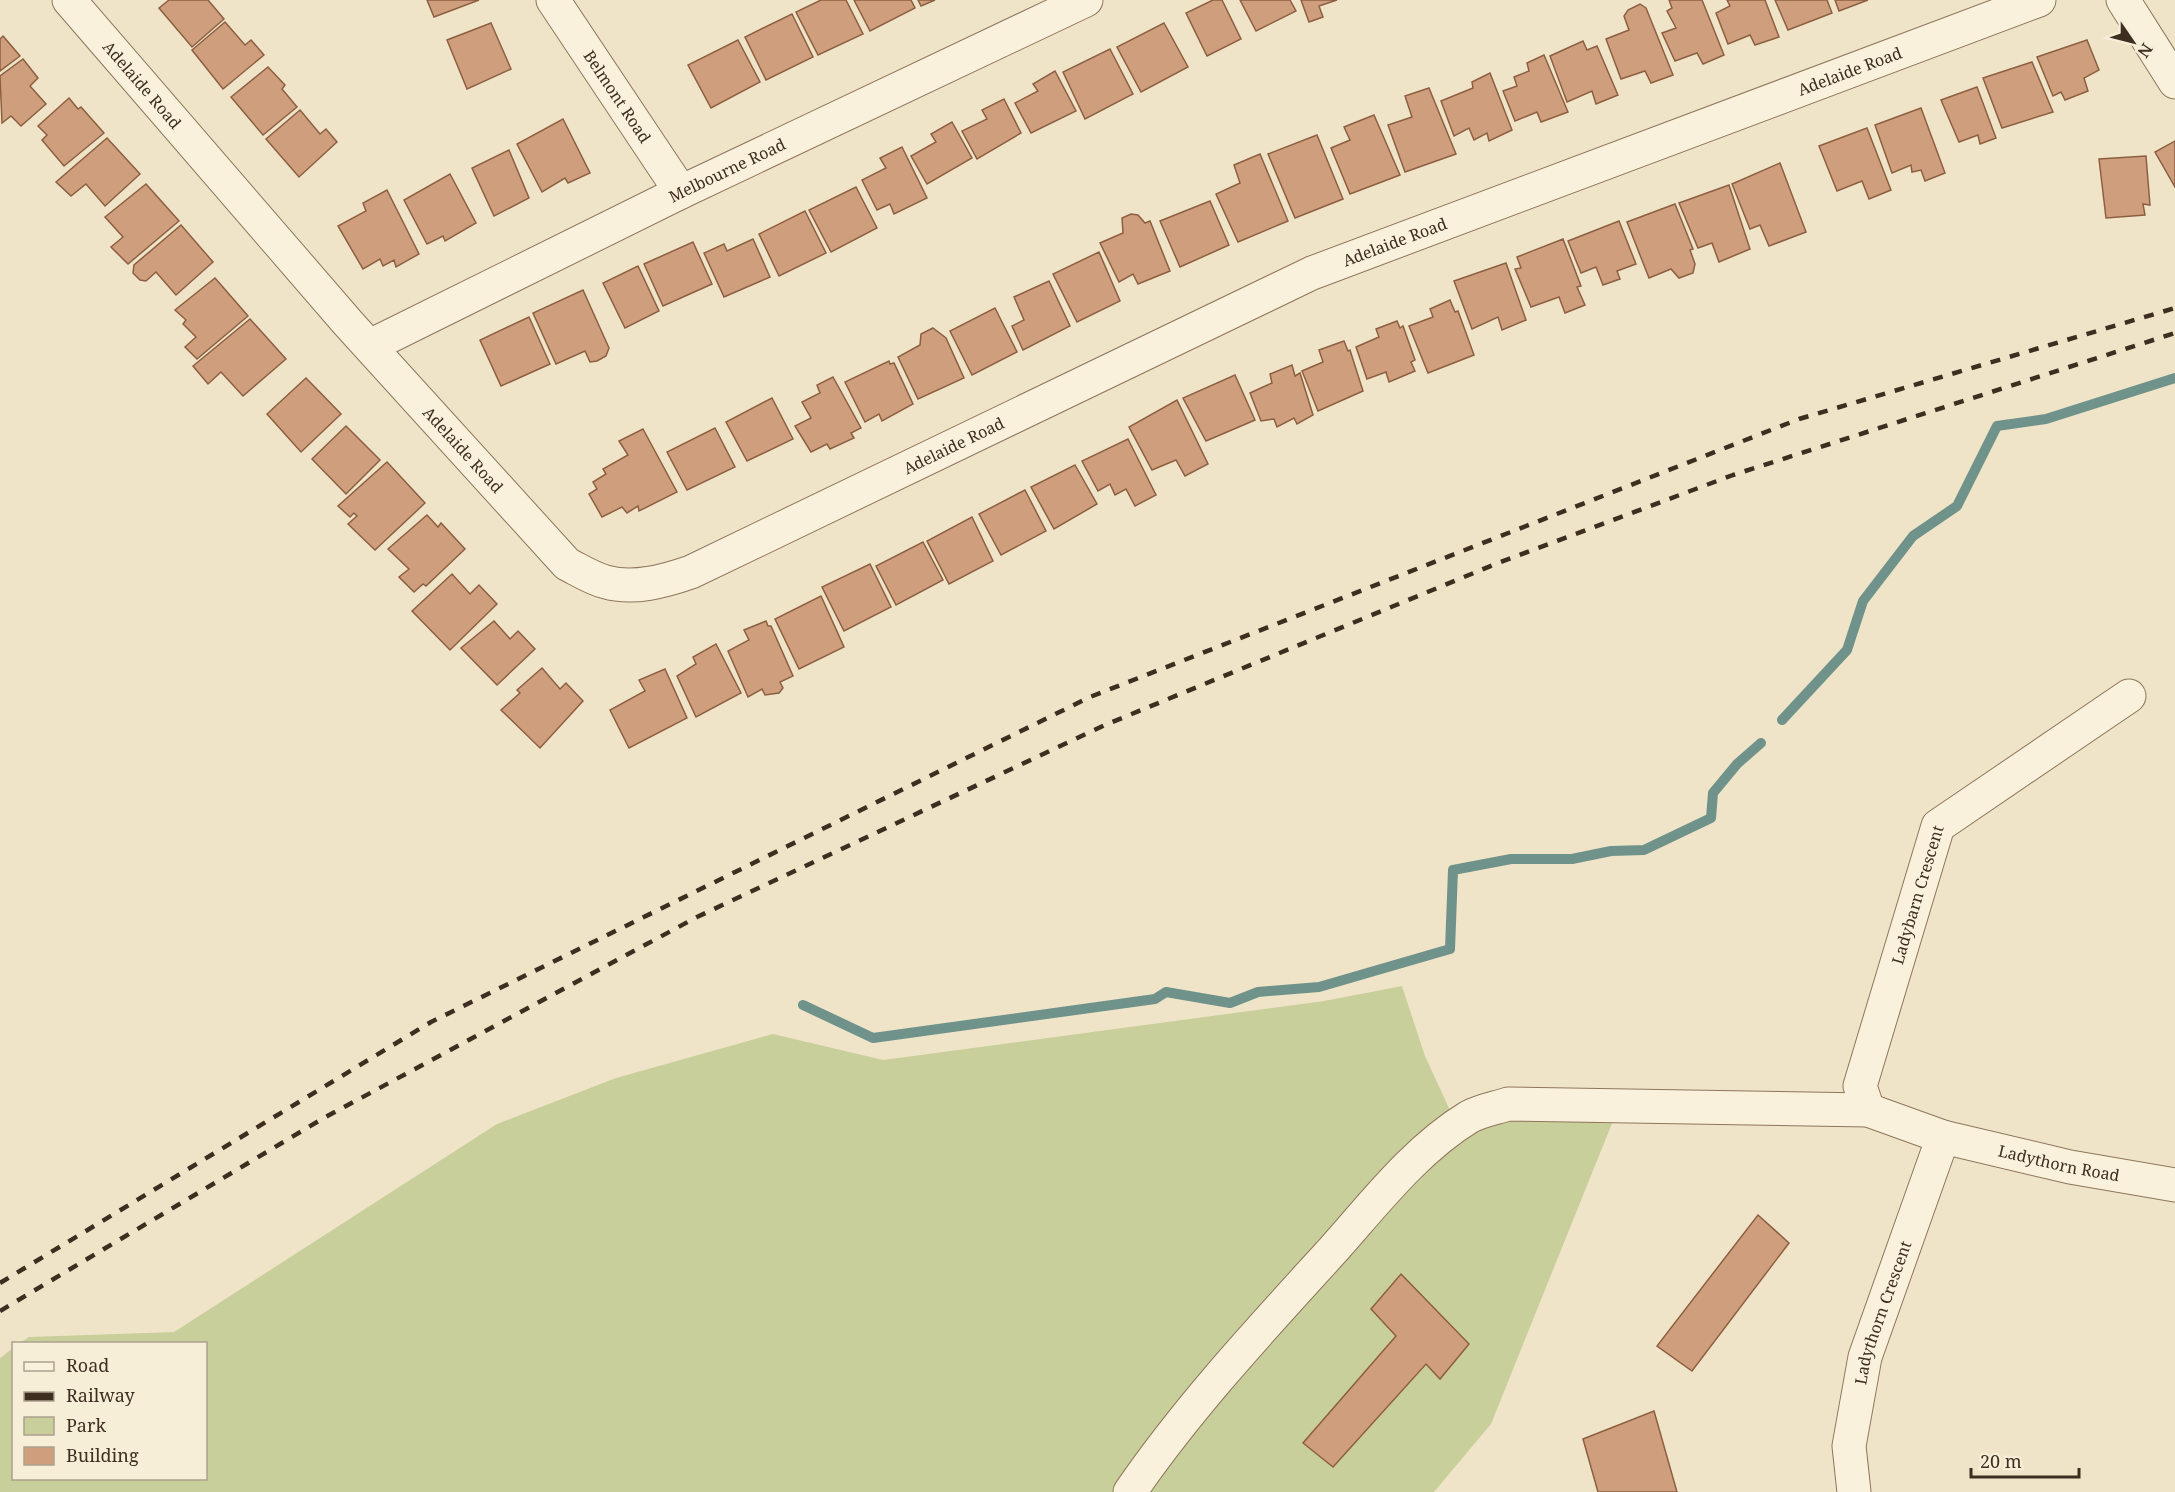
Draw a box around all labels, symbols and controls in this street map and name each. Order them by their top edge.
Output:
north arrow [2103,12,2163,72]
street label: Adelaide Road [98,36,186,134]
text: N [2132,39,2158,62]
street label: Adelaide Road [1795,41,1905,101]
street label: Belmont Road [578,46,656,147]
street label: Melbourne Road [665,133,789,207]
street label: Adelaide Road [1340,212,1450,272]
street label: Adelaide Road [418,402,508,498]
street label: Adelaide Road [900,412,1008,479]
street label: Ladybarn Crescent [1886,822,1949,967]
street label: Ladythorn Road [1996,1139,2122,1186]
street label: Ladythorn Crescent [1849,1237,1916,1386]
legend [12,1342,207,1480]
text: Road [66,1353,109,1377]
text: Railway [66,1383,136,1407]
text: Park [66,1413,106,1437]
scale bar [1971,1441,2079,1479]
text: Building [66,1443,139,1467]
text: 20 m [1980,1449,2022,1473]

